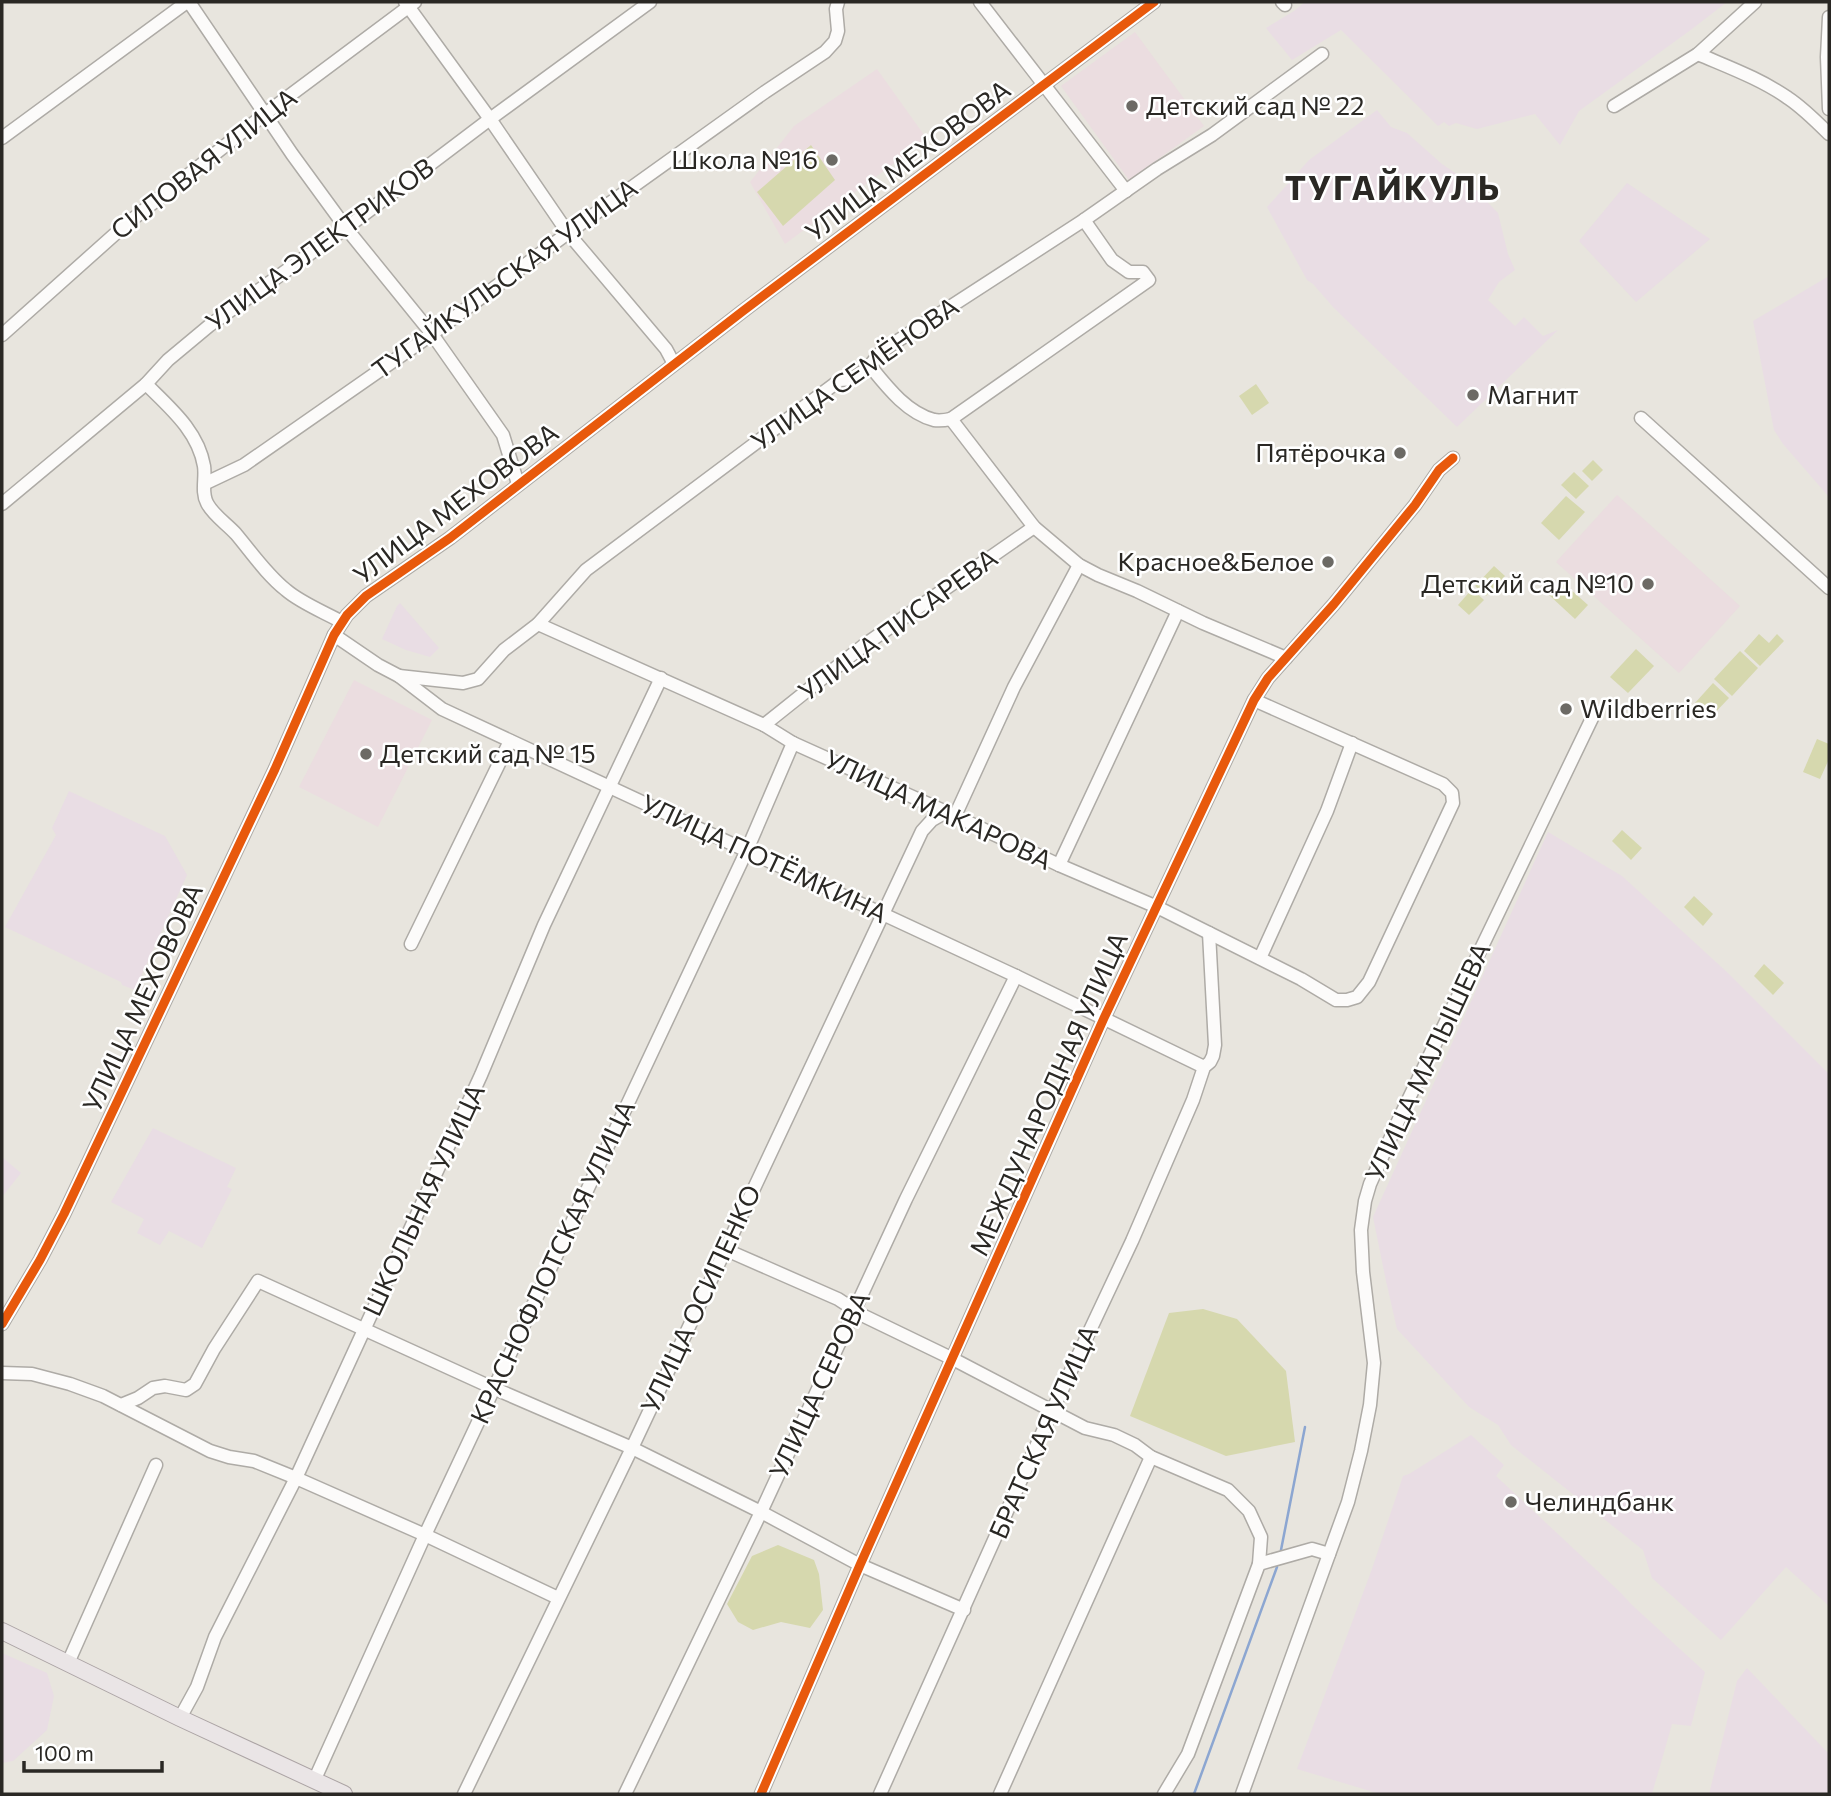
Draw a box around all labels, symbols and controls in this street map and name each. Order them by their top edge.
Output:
street label: УЛИЦА МЕХОВОВА [799,73,1016,247]
street label: СИЛОВАЯ УЛИЦА [104,81,302,245]
place label: Детский сад № 22 [1146,89,1365,120]
marker: Детский сад № 22 [1124,98,1140,114]
place label: Школа №16 [671,143,818,174]
street label: УЛИЦА ЭЛЕКТРИКОВ [199,151,439,337]
marker: Школа №16 [824,152,840,168]
district label: ТУГАЙКУЛЬ [1285,166,1501,207]
street label: ТУГАЙКУЛЬСКАЯ УЛИЦА [365,171,643,384]
street label: УЛИЦА СЕМЁНОВА [744,289,964,456]
place label: Магнит [1487,378,1578,409]
marker: Магнит [1465,387,1481,403]
street label: УЛИЦА МЕХОВОВА [347,416,564,590]
place label: Пятёрочка [1255,436,1386,467]
marker: Пятёрочка [1392,445,1408,461]
street label: УЛИЦА ПИСАРЕВА [792,541,1003,706]
place label: Красное&Белое [1118,545,1314,576]
marker: Красное&Белое [1320,554,1336,570]
place label: Детский сад №10 [1421,567,1634,598]
marker: Детский сад №10 [1640,576,1656,592]
place label: Wildberries [1580,692,1717,723]
marker: Wildberries [1558,701,1574,717]
place label: Детский сад № 15 [380,737,596,768]
street label: УЛИЦА МАКАРОВА [820,742,1057,875]
marker: Детский сад № 15 [358,746,374,762]
street label: УЛИЦА ПОТЁМКИНА [636,787,893,928]
street label: УЛИЦА МЕХОВОВА [75,878,208,1116]
street label: МЕЖДУНАРОДНАЯ УЛИЦА [962,927,1133,1260]
street label: УЛИЦА МАЛЫШЕВА [1358,937,1496,1186]
street label: ШКОЛЬНАЯ УЛИЦА [355,1078,490,1320]
street label: КРАСНОФЛОТСКАЯ УЛИЦА [463,1095,640,1428]
street label: УЛИЦА ОСИПЕНКО [633,1179,766,1417]
street label: УЛИЦА СЕРОВА [762,1286,876,1483]
street label: БРАТСКАЯ УЛИЦА [982,1320,1104,1543]
place label: Челиндбанк [1525,1485,1674,1516]
marker: Челиндбанк [1503,1494,1519,1510]
scale bar [24,1730,163,1774]
text: 100 m [35,1740,94,1765]

